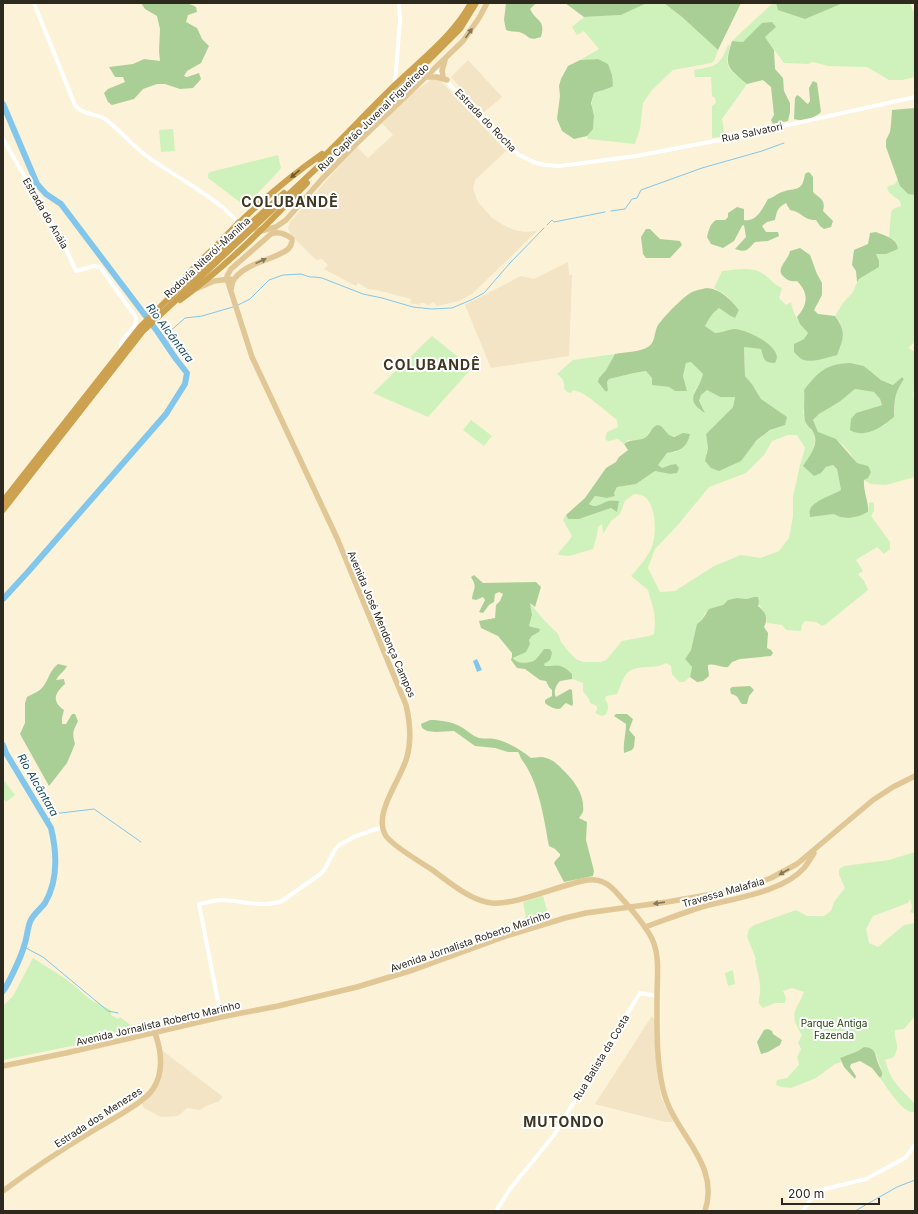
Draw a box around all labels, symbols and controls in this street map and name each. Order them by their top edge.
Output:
one-way arrow [465,28,473,39]
street label: Rua Capitão Juvenal Figueiredo [315,61,431,173]
street label: Estrada do Rocha [453,86,519,154]
street label: Rua Salvatori [720,120,784,144]
one-way arrow [290,169,300,178]
street label: Estrada do Anáia [21,175,71,251]
district label: COLUBANDÊ [241,192,339,210]
street label: Rodovia Niterói-Manilha [162,214,252,300]
one-way arrow [255,258,267,264]
water label: Rio Alcântara [143,301,197,365]
district label: COLUBANDÊ [383,355,481,373]
street label: Avenida José Mendonça Campos [346,549,418,699]
water label: Rio Alcântara [14,751,62,819]
one-way arrow [778,868,790,875]
street label: Travessa Malafaia [680,874,766,910]
one-way arrow [652,900,665,906]
street label: Avenida Jornalista Roberto Marinho [388,908,552,974]
street label: Avenida Jornalista Roberto Marinho [75,998,241,1048]
street label: Rua Batista da Costa [571,1012,631,1102]
park label: Parque Antiga Fazenda [801,1017,867,1041]
street label: Estrada dos Menezes [52,1084,144,1150]
district label: MUTONDO [523,1113,605,1130]
scale bar [782,1180,879,1206]
text: 200 m [788,1186,824,1201]

